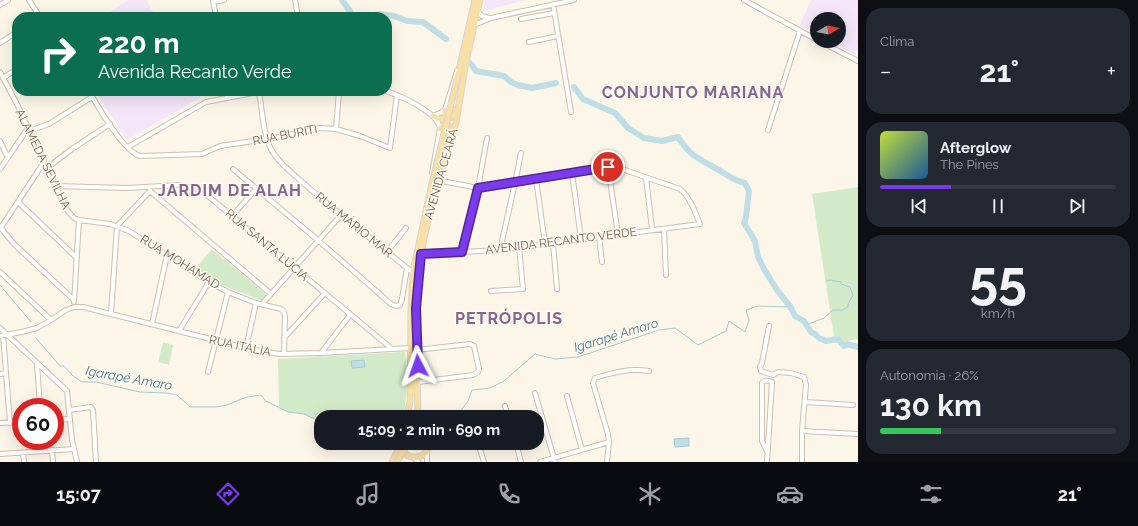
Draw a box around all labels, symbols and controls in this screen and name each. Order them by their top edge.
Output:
north arrow [810,12,846,48]
map controls [810,12,846,48]
text: 220 m [98,27,180,60]
icon: right [32,28,84,80]
text: Clima [880,34,914,49]
text: 21° [980,54,1019,89]
text: − [880,58,892,84]
text: + [1107,58,1116,84]
text: Avenida Recanto Verde [98,61,292,82]
district label: CONJUNTO MARIANA [602,83,784,102]
street label: ALAMEDA SEVILHA [13,107,73,211]
street label: RUA BURITI [252,122,318,148]
street label: AVENIDA CEARÁ [421,127,461,221]
text: Afterglow [940,139,1011,157]
pin [591,150,625,184]
icon: arrive [597,156,619,178]
text: The Pines [940,157,999,172]
district label: JARDIM DE ALAH [158,181,302,200]
street label: RUA MÁRIO MAR [313,190,396,261]
icon: previous [908,195,930,217]
icon: pause [987,195,1009,217]
icon: next [1066,195,1088,217]
street label: RUA SANTA LÚCIA [223,206,311,284]
street label: AVENIDA RECANTO VERDE [484,225,638,257]
street label: RUA MOHAMAD [138,232,223,292]
text: 55 [969,249,1027,310]
text: km/h [981,306,1015,321]
district label: PETRÓPOLIS [455,308,563,328]
water label: Igarapé Amaro [572,315,660,355]
street label: RUA ITÁLIA [208,333,272,359]
position arrow [397,345,439,387]
water label: Igarapé Amaro [85,363,173,393]
text: Autonomia · 26% [880,368,979,383]
text: 130 km [880,388,982,423]
speed limit sign: 60 [12,398,64,450]
text: 15:09 · 2 min · 690 m [358,421,500,439]
icon: directions [214,480,242,508]
icon: music [354,480,382,508]
icon: phone [495,480,523,508]
icon: climate [636,480,664,508]
icon: car [776,480,804,508]
icon: filters [917,480,945,508]
text: 15:07 [56,484,101,505]
text: 21° [1058,484,1082,505]

